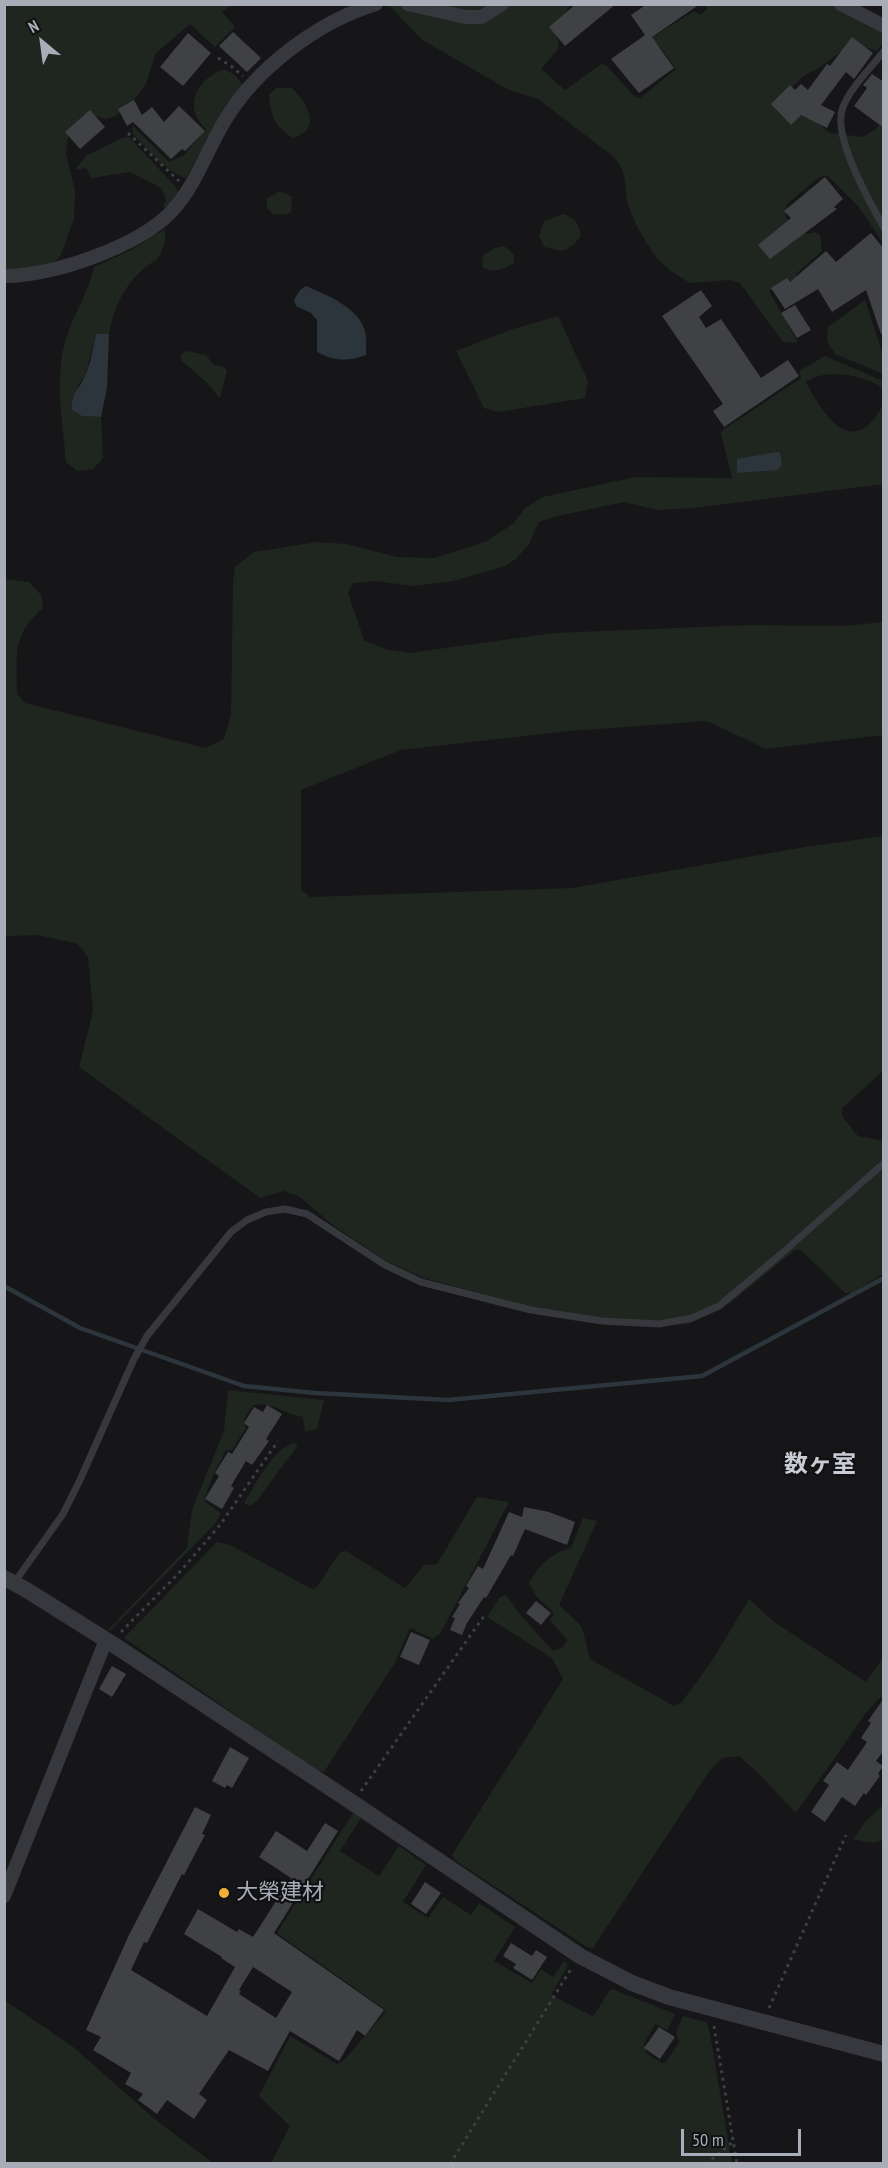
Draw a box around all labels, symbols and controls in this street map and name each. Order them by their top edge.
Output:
north arrow [12,12,72,72]
text: N [25,15,42,37]
district label: 数ヶ室 [784,1451,856,1479]
place label: 大榮建材 [236,1880,324,1906]
marker: 大榮建材 [217,1886,231,1900]
scale bar [684,2117,804,2155]
text: 50 m [692,2128,724,2151]

